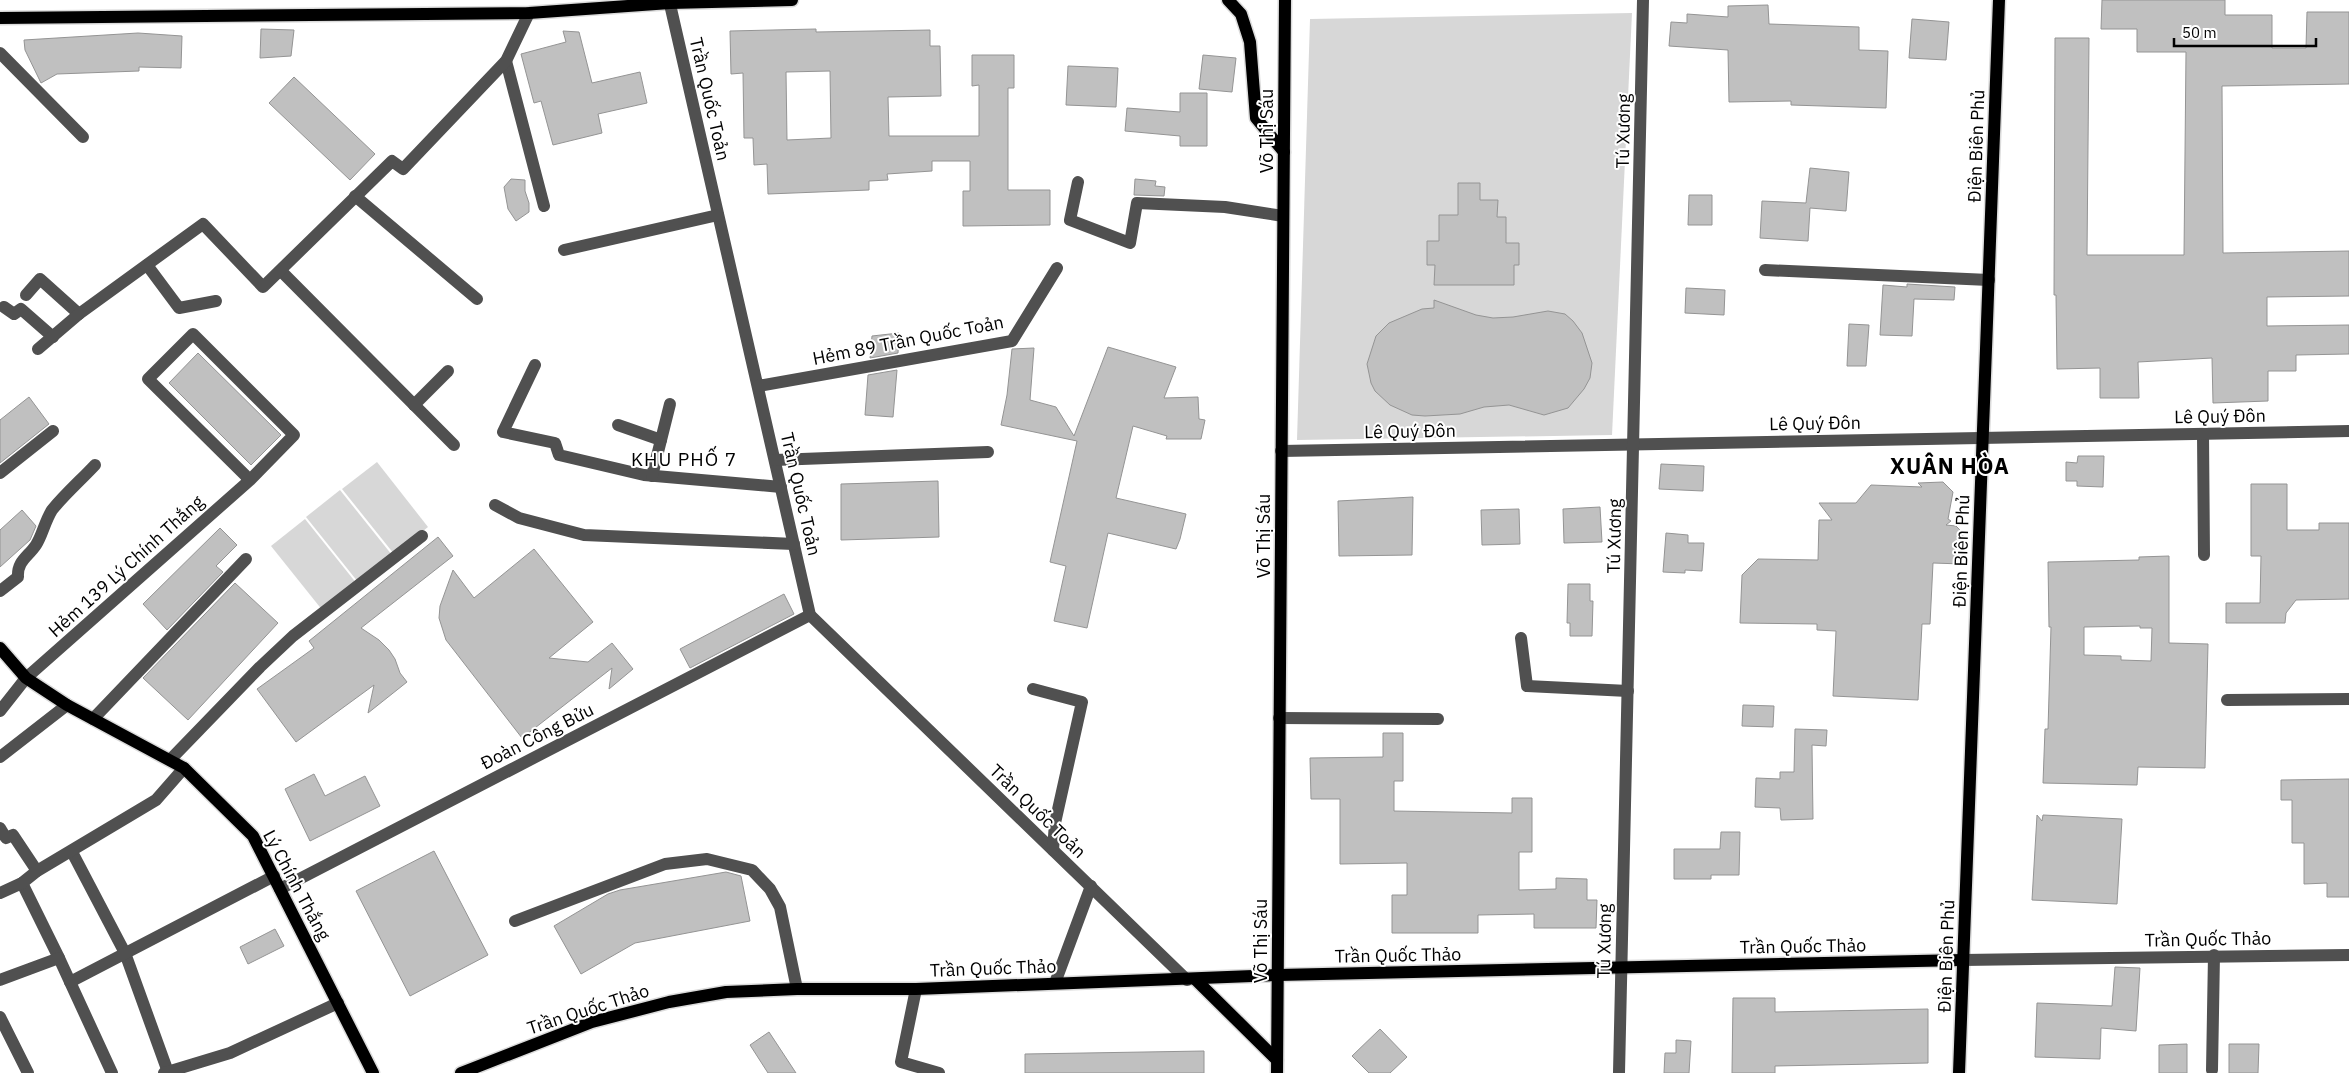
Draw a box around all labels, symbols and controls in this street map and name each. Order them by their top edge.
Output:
scale bar [2174,15,2316,47]
text: 50 m [2182,23,2217,42]
street label: Trần Quốc Toản [685,35,735,163]
street label: Võ Thị Sáu [1255,89,1278,173]
street label: Điện Biên Phủ [1963,89,1989,203]
street label: Tú Xương [1611,93,1635,169]
street label: Hẻm 89 Trần Quốc Toản [811,310,1005,370]
street label: Lê Quý Đôn [2174,404,2266,428]
street label: Lê Quý Đôn [1769,411,1861,435]
street label: Lê Quý Đôn [1364,419,1456,443]
street label: Trần Quốc Toản [776,430,826,558]
district label: KHU PHỐ 7 [631,445,737,471]
district label: XUÂN HÒA [1890,451,2010,480]
street label: Hẻm 139 Lý Chính Thắng [44,490,209,642]
street label: Võ Thị Sáu [1252,494,1275,578]
street label: Điện Biên Phủ [1948,494,1974,608]
street label: Tú Xương [1602,498,1626,574]
street label: Đoàn Công Bửu [477,698,597,774]
street label: Trần Quốc Toản [985,759,1091,863]
street label: Lý Chính Thắng [258,826,336,945]
street label: Võ Thị Sáu [1249,899,1272,983]
street label: Điện Biên Phủ [1933,899,1959,1013]
street label: Tú Xương [1592,903,1616,979]
street label: Trần Quốc Thảo [2144,926,2272,952]
street label: Trần Quốc Thảo [1739,933,1867,959]
street label: Trần Quốc Thảo [1334,942,1462,968]
street label: Trần Quốc Thảo [929,954,1057,982]
street label: Trần Quốc Thảo [524,978,652,1040]

